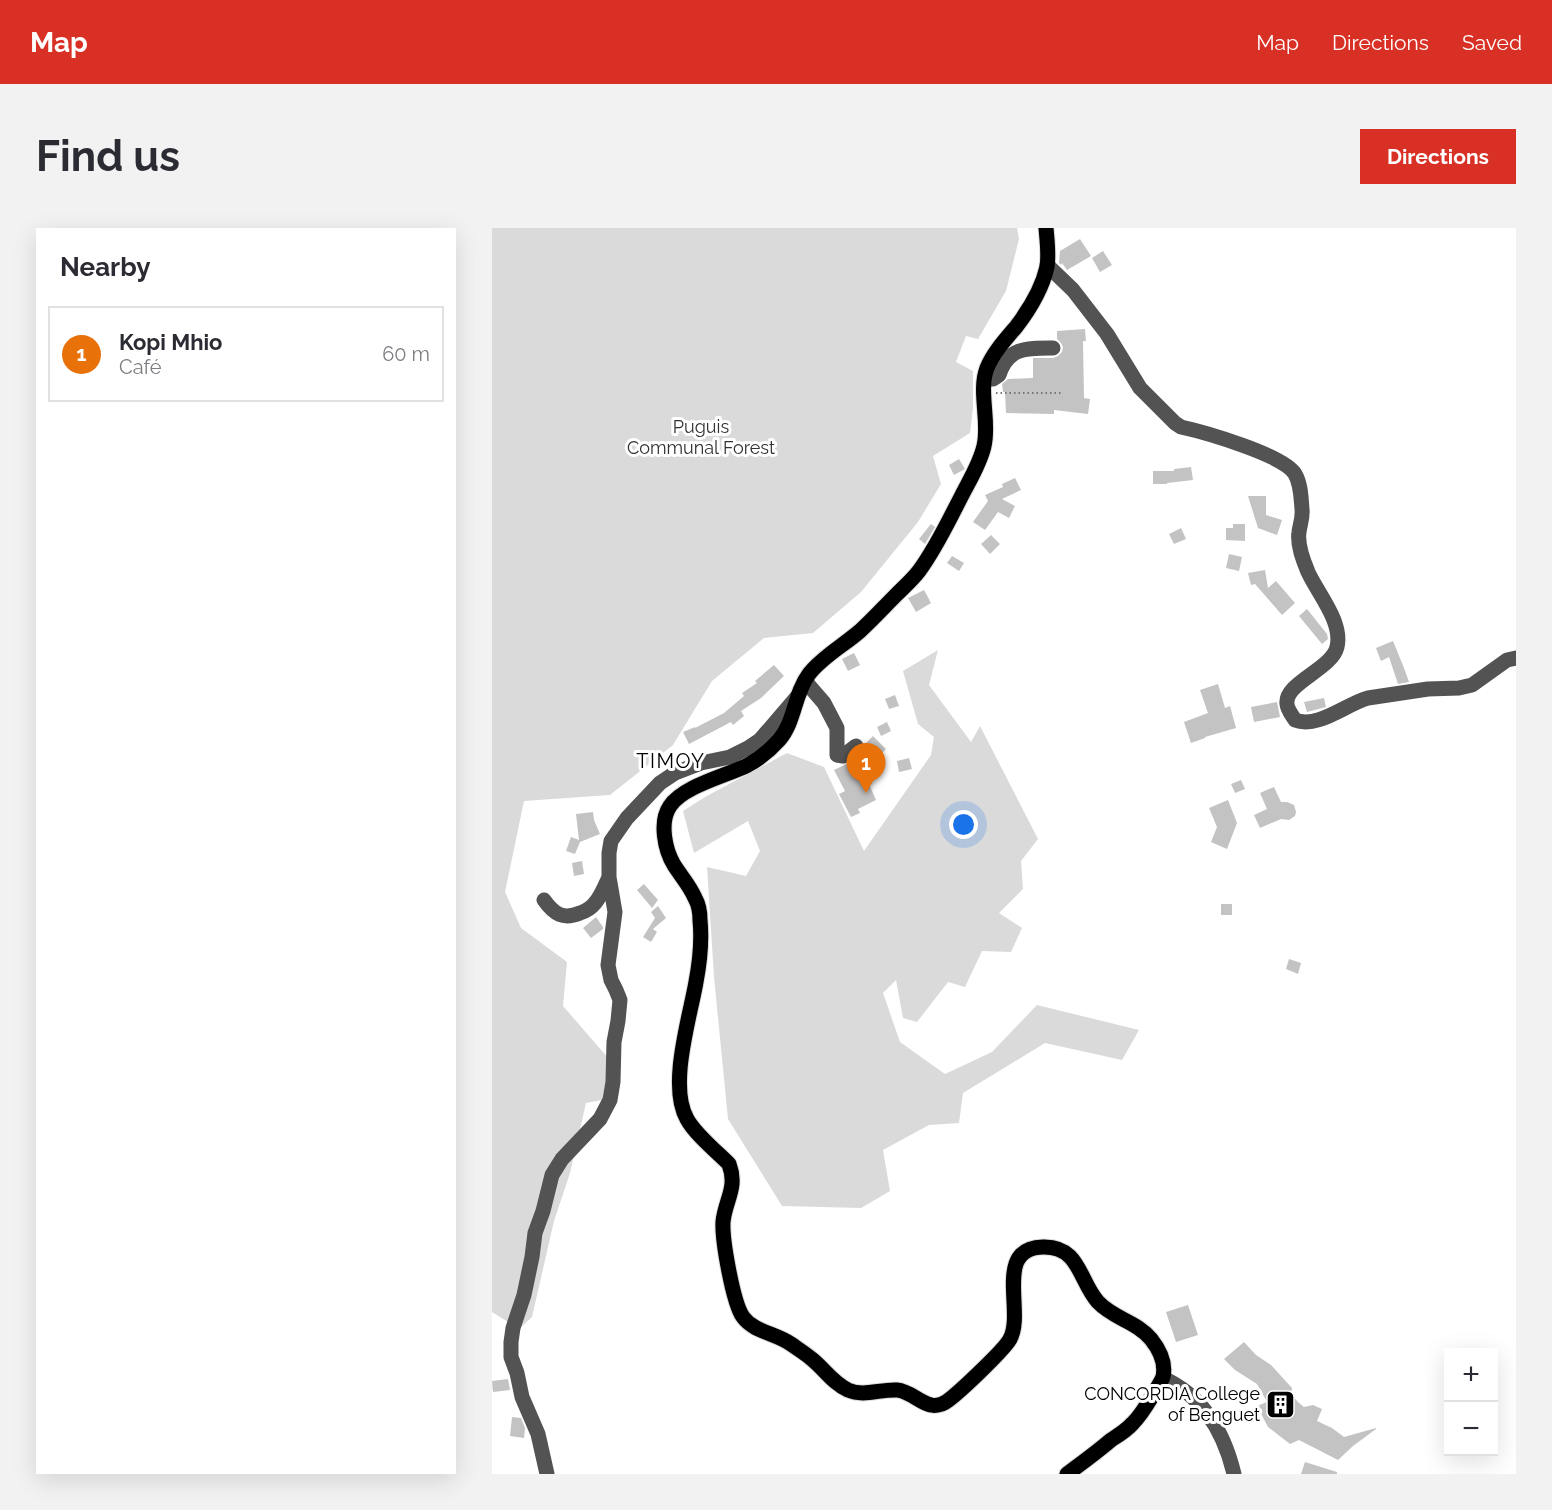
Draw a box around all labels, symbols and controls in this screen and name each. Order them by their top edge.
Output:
text: Map [30,26,88,59]
text: Map [1256,30,1299,55]
text: Directions [1332,30,1429,55]
text: Saved [1462,30,1522,55]
button: Directions [1360,129,1516,184]
text: Find us [36,132,180,181]
text: Nearby [60,252,150,282]
text: Kopi Mhio [119,329,222,355]
text: 1 [77,342,86,366]
text: 60 m [382,342,430,366]
text: Café [119,355,162,379]
park label: Puguis Communal Forest [627,416,775,458]
pin: 1 [846,744,886,793]
district label: TIMOY [636,749,706,773]
your location [949,810,978,839]
map controls [1444,1348,1498,1456]
button: + [1444,1348,1498,1402]
place label: CONCORDIA College of Benguet [1084,1383,1260,1425]
building icon: CONCORDIA College of Benguet [1265,1388,1297,1420]
button: − [1444,1402,1498,1456]

